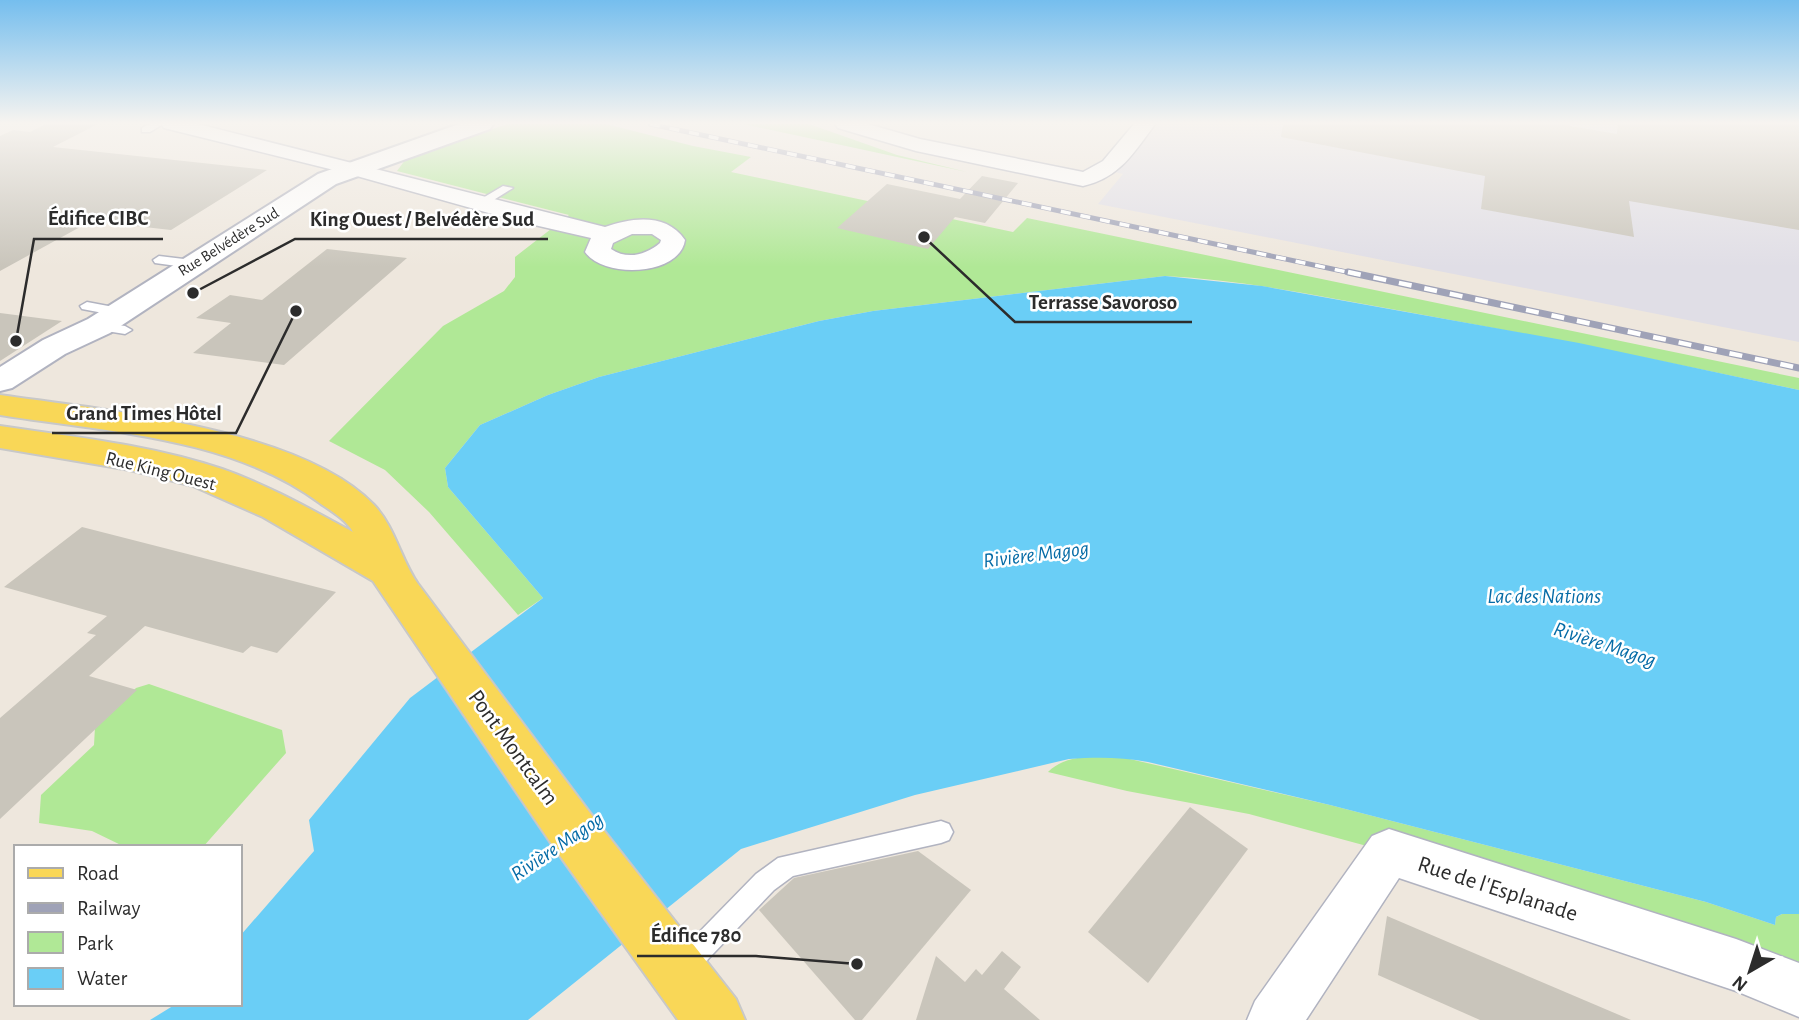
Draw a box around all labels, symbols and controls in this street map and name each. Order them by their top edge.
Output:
callout: Édifice CIBC [34,197,163,239]
callout: King Ouest / Belvédère Sud [295,197,548,239]
text: Édifice CIBC [48,205,148,229]
street label: Rue Belvédère Sud [175,205,282,279]
text: King Ouest / Belvédère Sud [310,209,534,230]
callout: Terrasse Savoroso [1015,280,1192,322]
text: Terrasse Savoroso [1029,292,1177,313]
callout: Grand Times Hôtel [52,391,236,433]
text: Grand Times Hôtel [66,403,222,424]
street label: Rue King Ouest [104,449,218,494]
water label: Rivière Magog [982,538,1090,571]
water label: Lac des Nations [1487,586,1601,607]
water label: Rivière Magog [1551,618,1659,671]
street label: Pont Montcalm [464,686,562,810]
water label: Rivière Magog [507,808,607,885]
legend [14,845,242,1006]
street label: Rue de l'Esplanade [1415,853,1580,926]
text: Road [77,863,119,884]
text: Railway [77,898,140,919]
callout: Édifice 780 [637,914,756,956]
text: Édifice 780 [651,922,742,946]
text: Park [77,933,114,954]
north arrow [1715,936,1785,1006]
text: Water [77,968,127,989]
text: N [1729,972,1751,995]

